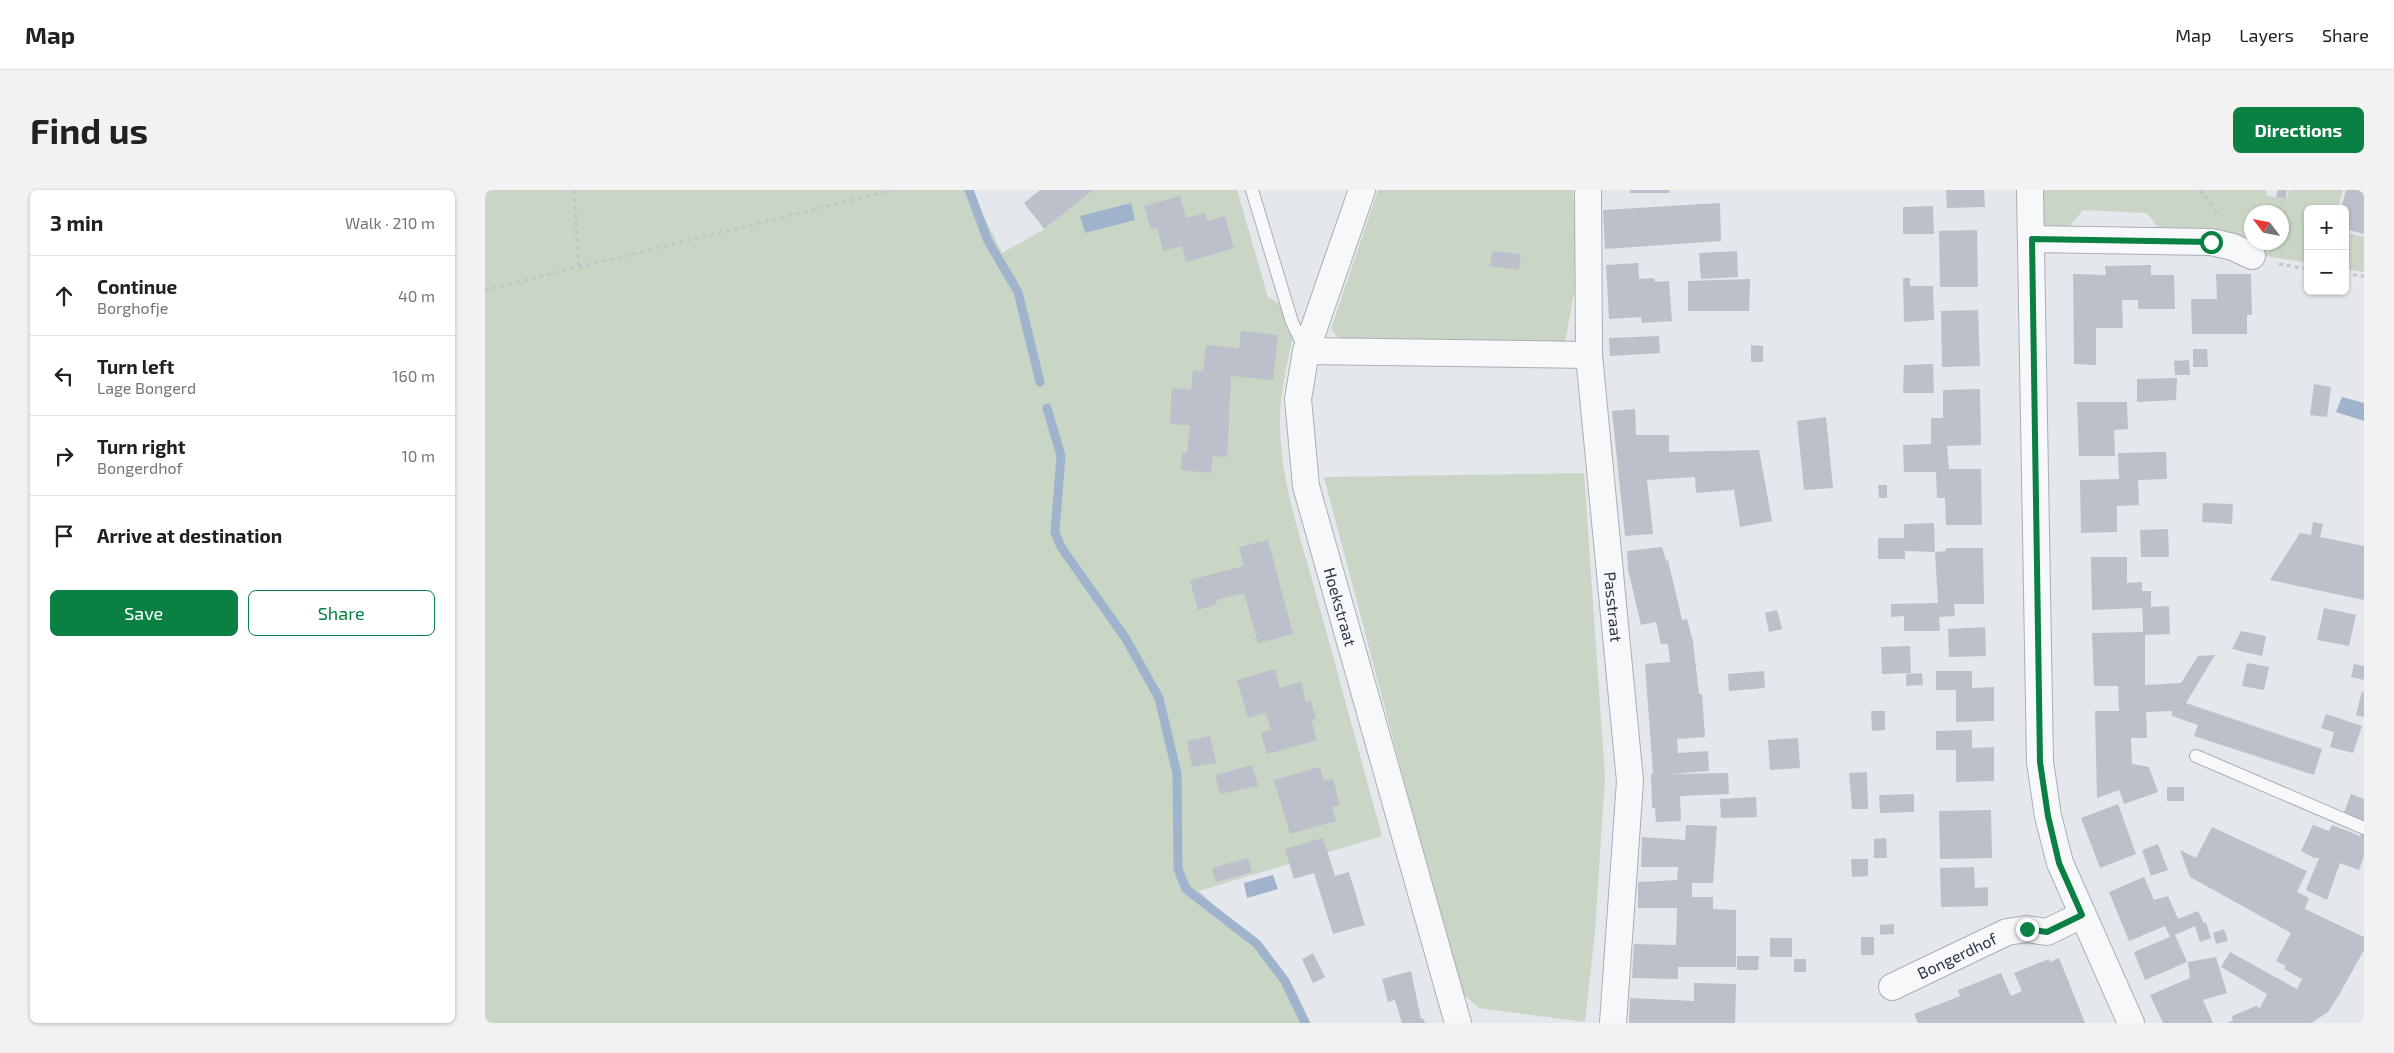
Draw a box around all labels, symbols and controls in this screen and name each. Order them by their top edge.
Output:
text: Map [25,20,75,49]
text: Map [2175,24,2211,46]
text: Layers [2239,24,2294,46]
text: Share [2322,24,2369,46]
button: Directions [2233,107,2364,153]
text: Find us [30,109,148,151]
north arrow [2244,205,2289,250]
map controls [2304,205,2349,295]
button: + [2304,205,2349,250]
text: 3 min [50,210,103,235]
text: Walk · 210 m [345,213,435,232]
route start [2200,231,2223,254]
button: − [2304,250,2349,295]
text: Continue [97,275,177,298]
icon: ahead [50,282,78,310]
text: 40 m [398,286,435,305]
text: Borghofje [97,298,168,317]
text: Turn left [97,355,174,378]
icon: left [50,362,78,390]
text: 160 m [392,366,435,385]
text: Lage Bongerd [97,378,196,397]
text: Turn right [97,435,185,458]
icon: right [50,442,78,470]
text: 10 m [401,446,435,465]
text: Bongerdhof [97,458,183,477]
icon: arrive [50,522,78,550]
text: Arrive at destination [97,524,282,547]
street label: Hoekstraat [1321,565,1361,648]
street label: Passtraat [1601,571,1627,643]
button: Save [50,590,238,636]
button: Share [248,590,435,636]
route end [2016,918,2039,941]
street label: Bongerdhof [1914,928,2000,983]

